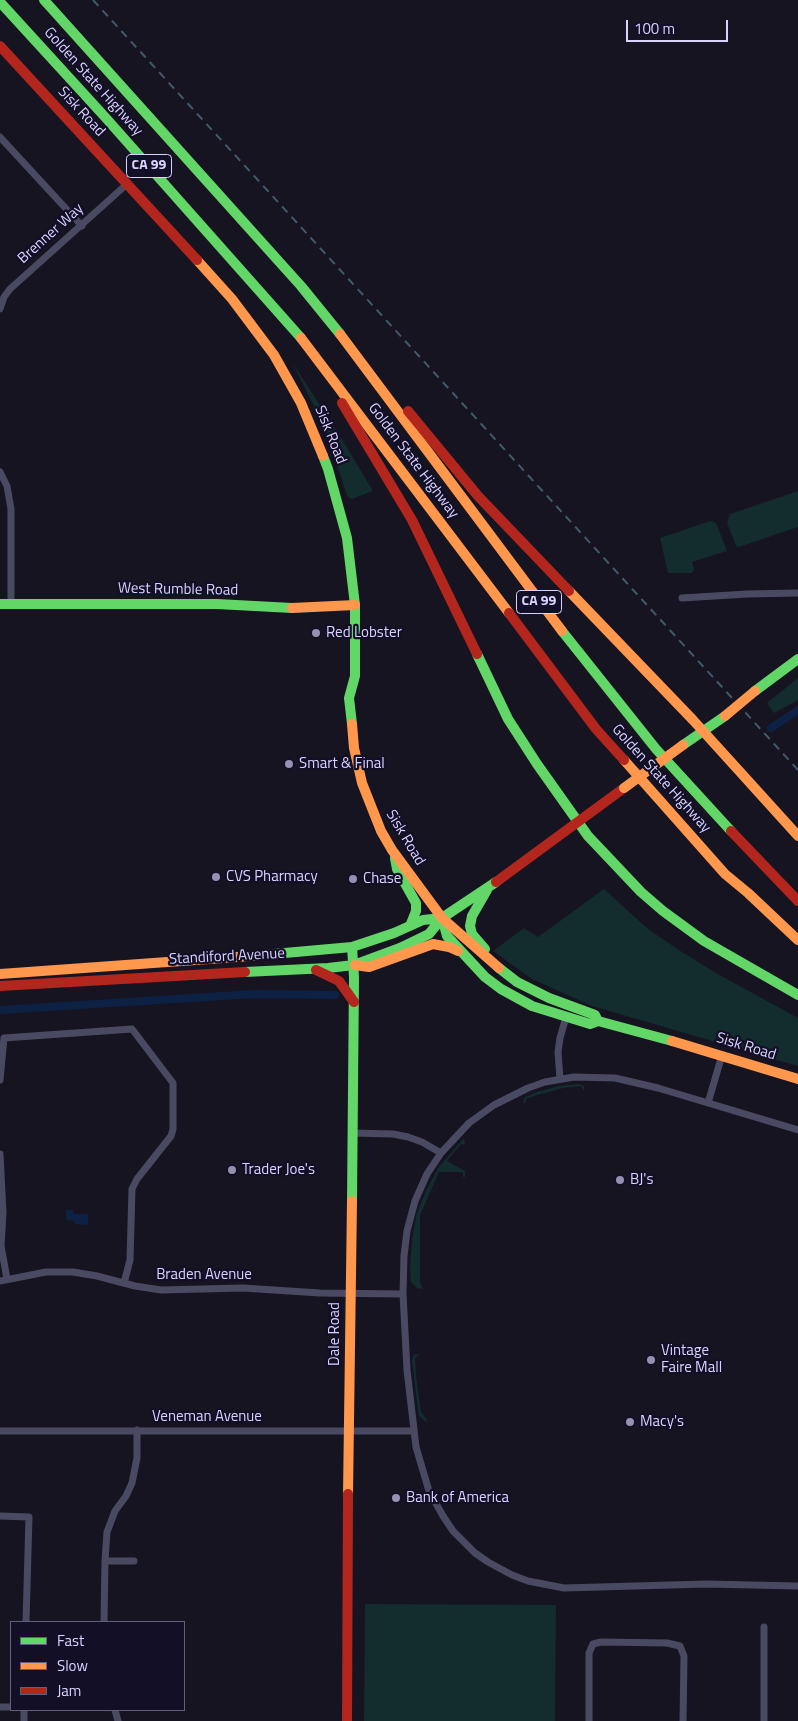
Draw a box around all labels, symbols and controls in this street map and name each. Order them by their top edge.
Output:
scale bar [628,10,730,42]
text: 100 m [634,17,675,40]
street label: Golden State Highway [40,24,146,140]
street label: Sisk Road [53,83,109,141]
road number: CA 99 [126,154,172,178]
street label: Brenner Way [15,200,87,268]
street label: Golden State Highway [364,400,462,522]
street label: Sisk Road [310,403,350,467]
street label: West Rumble Road [118,580,238,600]
road number: CA 99 [516,590,562,614]
place label: Red Lobster [326,624,402,642]
marker: Red Lobster [310,627,322,639]
street label: Golden State Highway [608,721,714,837]
place label: Smart & Final [299,755,385,773]
marker: Smart & Final [283,758,295,770]
street label: Sisk Road [381,807,429,869]
place label: CVS Pharmacy [226,868,318,886]
place label: Chase [363,870,401,888]
marker: CVS Pharmacy [210,871,222,883]
marker: Chase [347,873,359,885]
street label: Standiford Avenue [169,945,285,969]
street label: Sisk Road [714,1029,778,1065]
place label: Trader Joe's [242,1161,315,1179]
marker: Trader Joe's [226,1164,238,1176]
place label: BJ's [630,1171,653,1189]
marker: BJ's [614,1174,626,1186]
street label: Braden Avenue [156,1266,252,1284]
street label: Dale Road [326,1302,344,1366]
place label: Vintage Faire Mall [661,1342,722,1377]
marker: Vintage Faire Mall [645,1354,657,1366]
street label: Veneman Avenue [152,1408,262,1426]
place label: Macy's [640,1413,684,1431]
marker: Macy's [624,1416,636,1428]
place label: Bank of America [406,1489,509,1507]
marker: Bank of America [390,1492,402,1504]
legend [10,1621,185,1711]
text: Fast [57,1629,84,1652]
text: Slow [57,1654,88,1677]
text: Jam [57,1679,81,1702]

